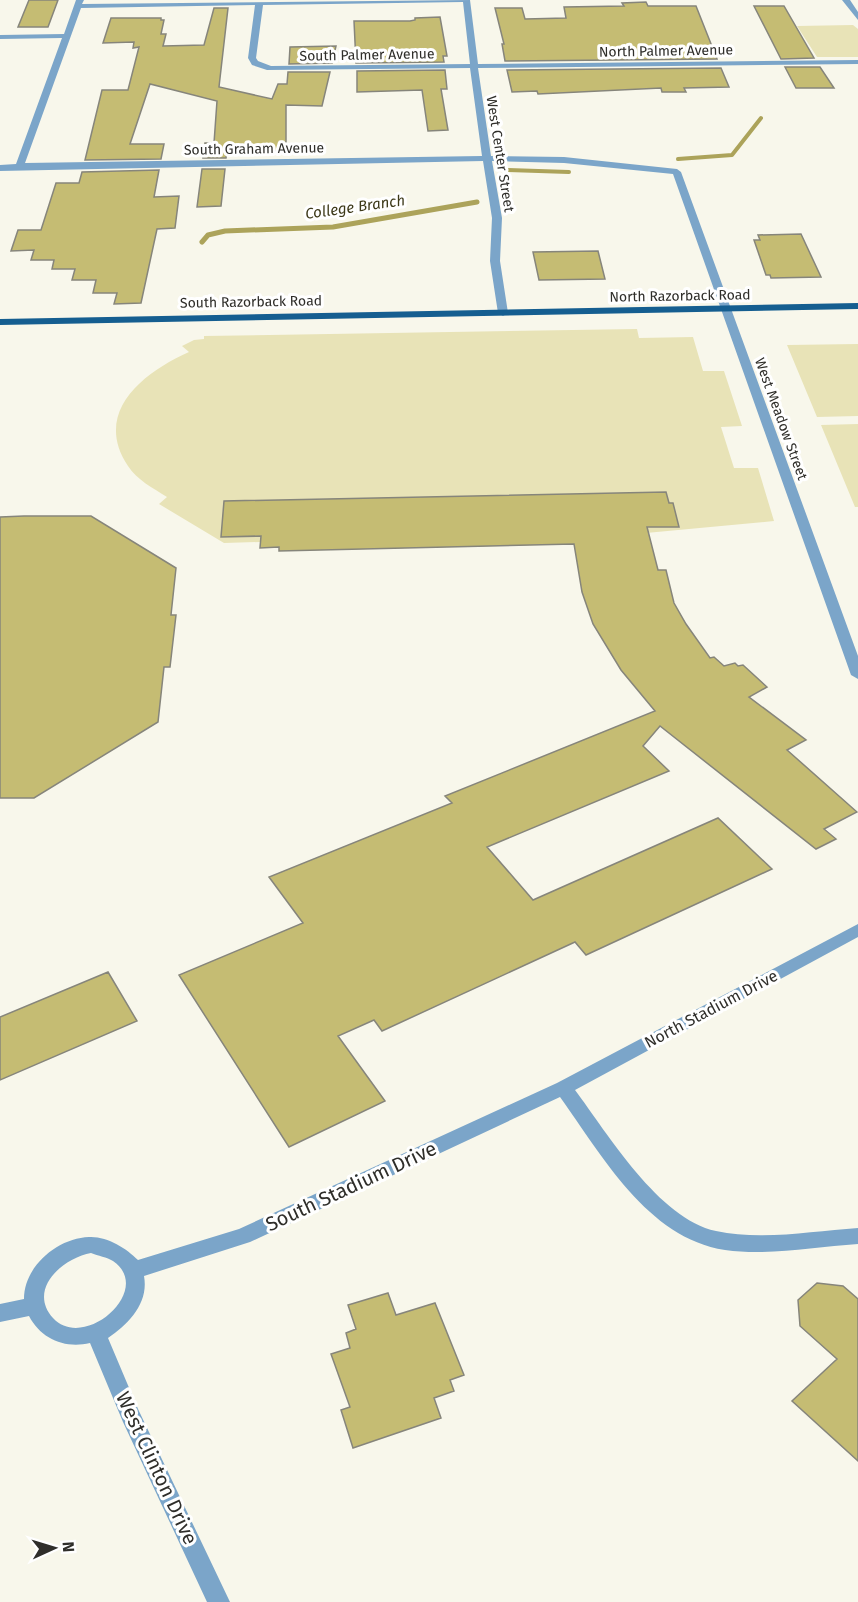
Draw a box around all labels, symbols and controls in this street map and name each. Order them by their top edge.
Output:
street label: North Palmer Avenue [599,41,733,61]
street label: South Palmer Avenue [299,45,435,65]
street label: West Center Street [482,95,518,214]
street label: South Graham Avenue [184,139,324,159]
water label: College Branch [304,191,406,223]
street label: North Razorback Road [609,286,751,306]
street label: South Razorback Road [180,292,322,312]
street label: West Meadow Street [751,356,811,483]
street label: North Stadium Drive [641,966,781,1052]
street label: South Stadium Drive [262,1136,440,1236]
street label: West Clinton Drive [111,1388,203,1548]
north arrow [24,1518,84,1578]
text: N [59,1541,78,1553]

